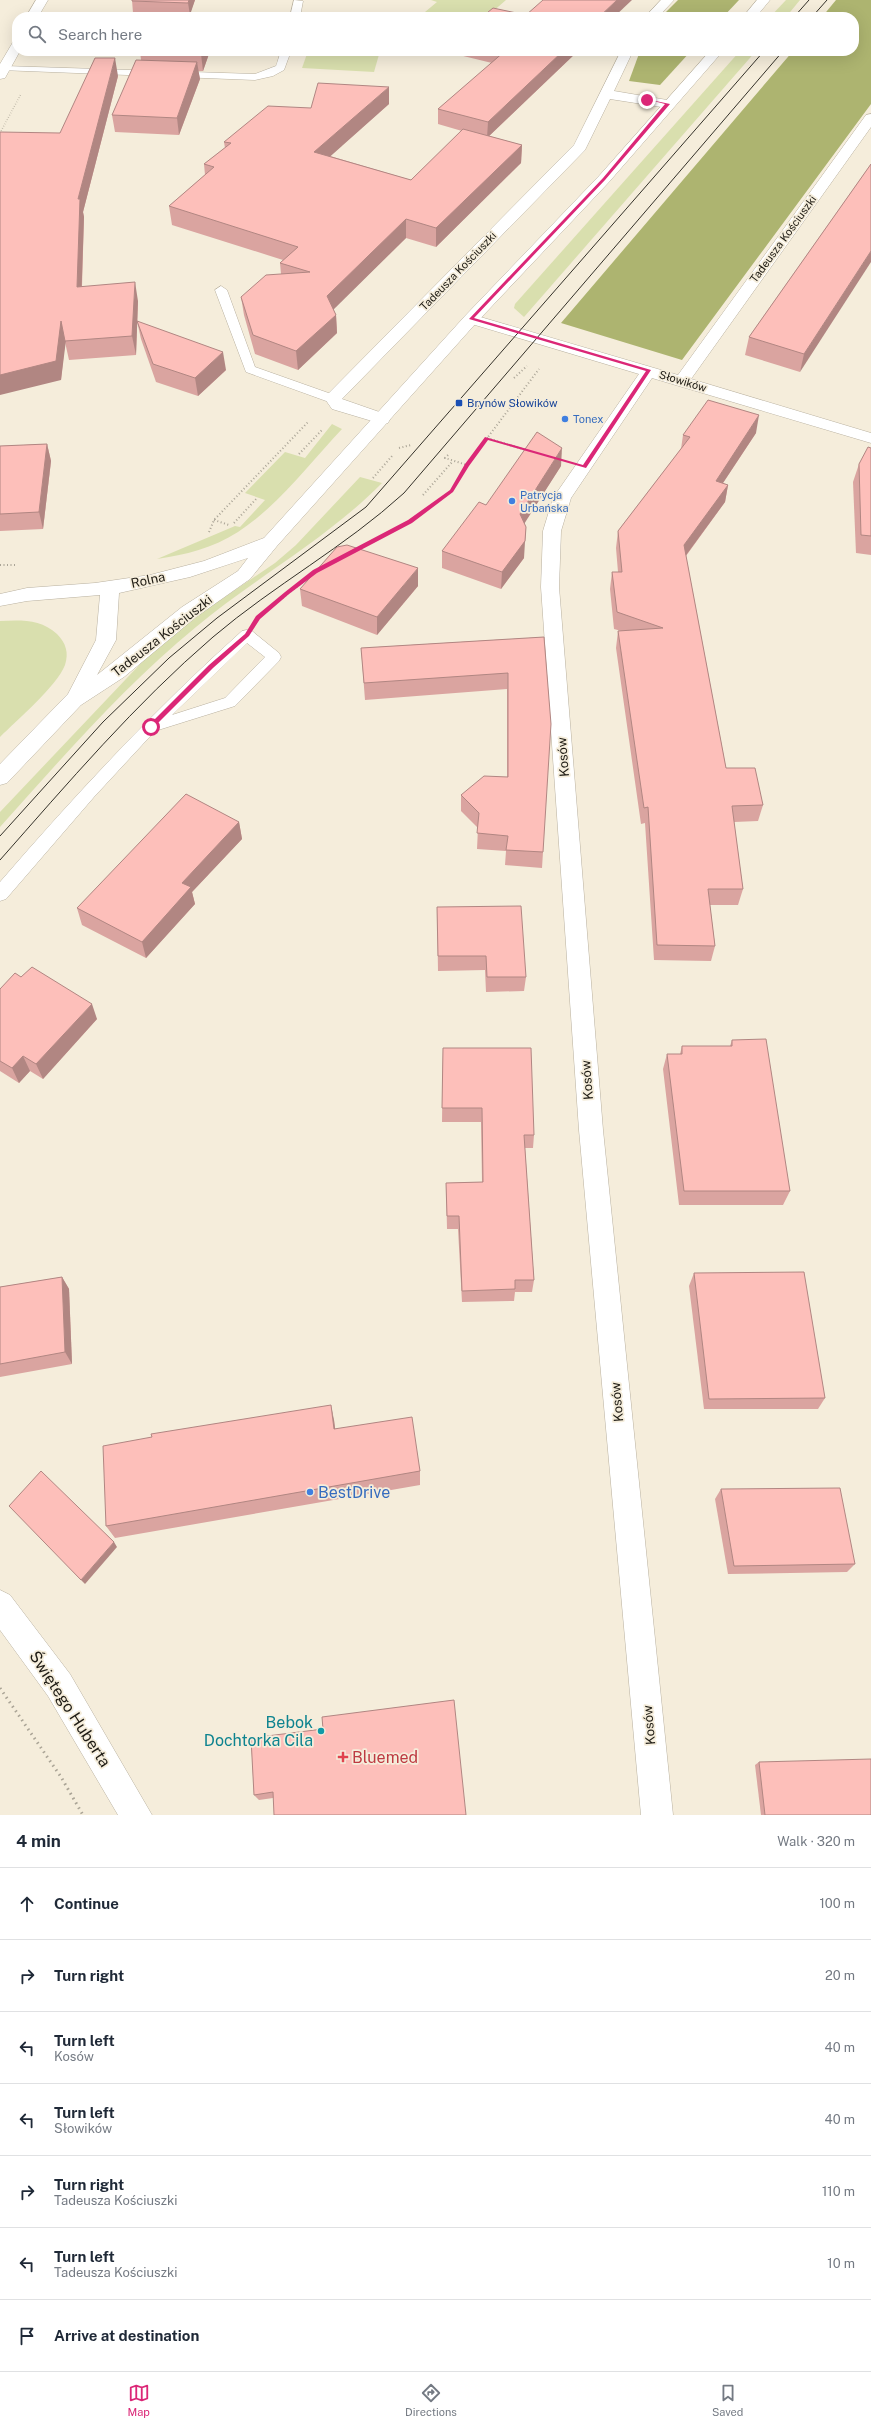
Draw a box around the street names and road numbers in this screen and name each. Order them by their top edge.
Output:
street label: Tadeusza Kościuszki [747,193,819,285]
street label: Tadeusza Kościuszki [417,229,499,313]
street label: Słowików [658,368,709,394]
street label: Rolna [130,569,166,591]
street label: Tadeusza Kościuszki [109,592,215,680]
street label: Kosów [554,737,572,777]
street label: Kosów [578,1060,596,1100]
street label: Kosów [608,1382,626,1422]
street label: Świętego Huberta [25,1647,116,1771]
street label: Kosów [640,1705,658,1745]

